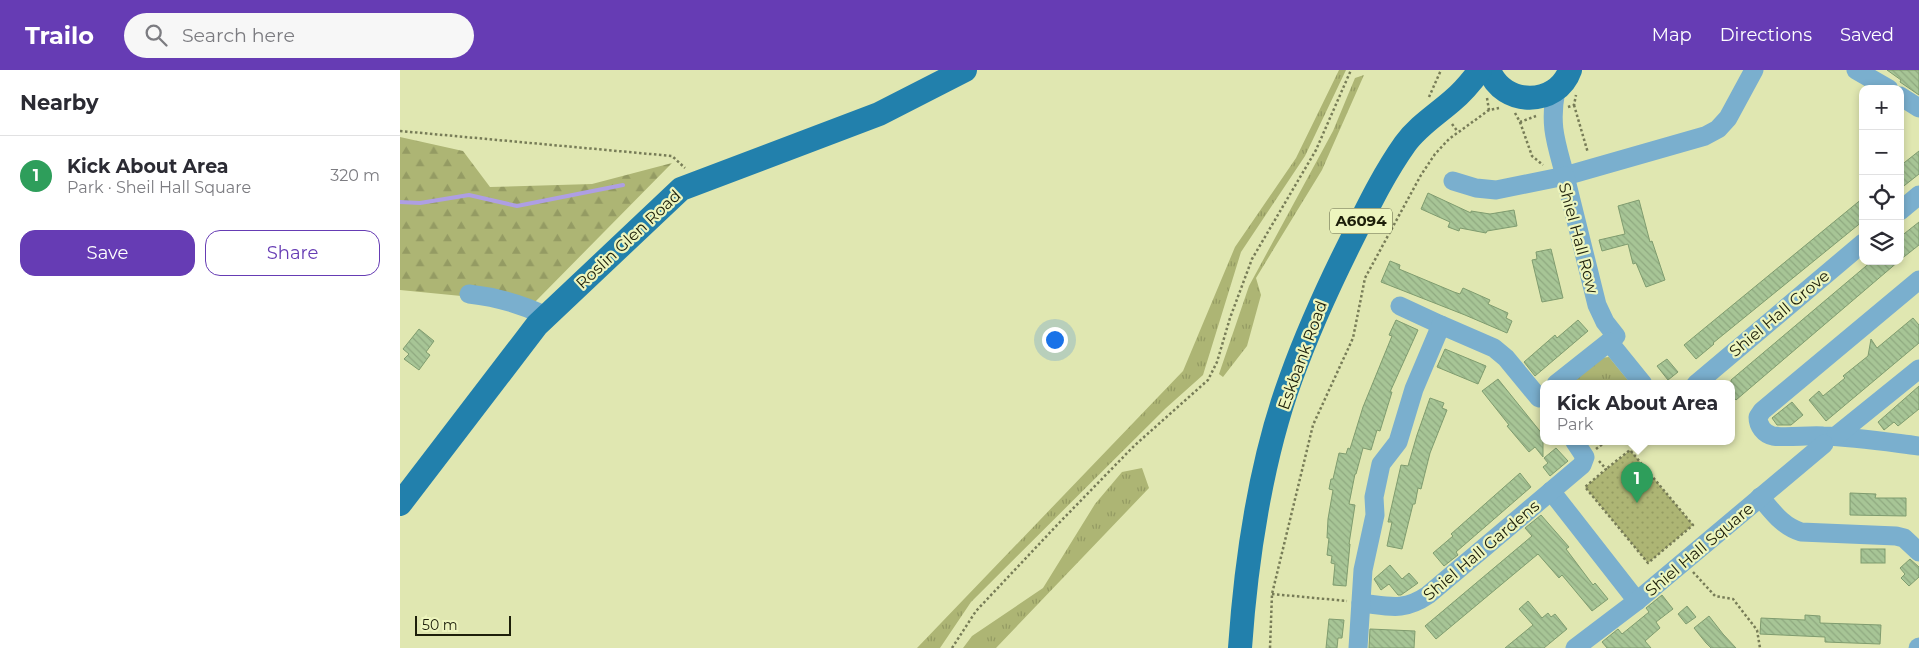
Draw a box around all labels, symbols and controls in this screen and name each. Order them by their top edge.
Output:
search box [124,13,474,58]
text: Trailo [25,21,94,50]
icon: search [142,21,170,49]
text: Search here [182,24,295,47]
text: Map [1652,24,1692,46]
text: Directions [1720,24,1812,46]
text: Saved [1840,24,1894,46]
map controls [1859,85,1904,265]
button: + [1859,85,1904,130]
text: Nearby [20,90,99,115]
button: − [1859,130,1904,175]
text: Kick About Area [67,155,229,178]
text: 1 [33,166,39,185]
text: 320 m [330,166,380,185]
button: locate [1859,175,1904,220]
text: Park · Sheil Hall Square [67,178,251,197]
street label: Shiel Hall Row [1555,181,1602,296]
street label: Roslin Glen Road [572,186,685,293]
road number: A6094 [1330,208,1392,234]
button: layers [1859,220,1904,265]
button: Save [20,230,195,276]
button: Share [205,230,380,276]
street label: Shiel Hall Grove [1725,266,1833,361]
street label: Eskbank Road [1274,298,1331,412]
your location [1042,327,1068,353]
popup [1540,380,1735,445]
text: Kick About Area [1557,392,1718,415]
text: Park [1557,415,1593,434]
pin: 1 [1621,462,1653,503]
street label: Shiel Hall Gardens [1419,496,1543,604]
street label: Shiel Hall Square [1641,499,1757,600]
scale bar [415,613,511,636]
text: 50 m [422,616,458,634]

